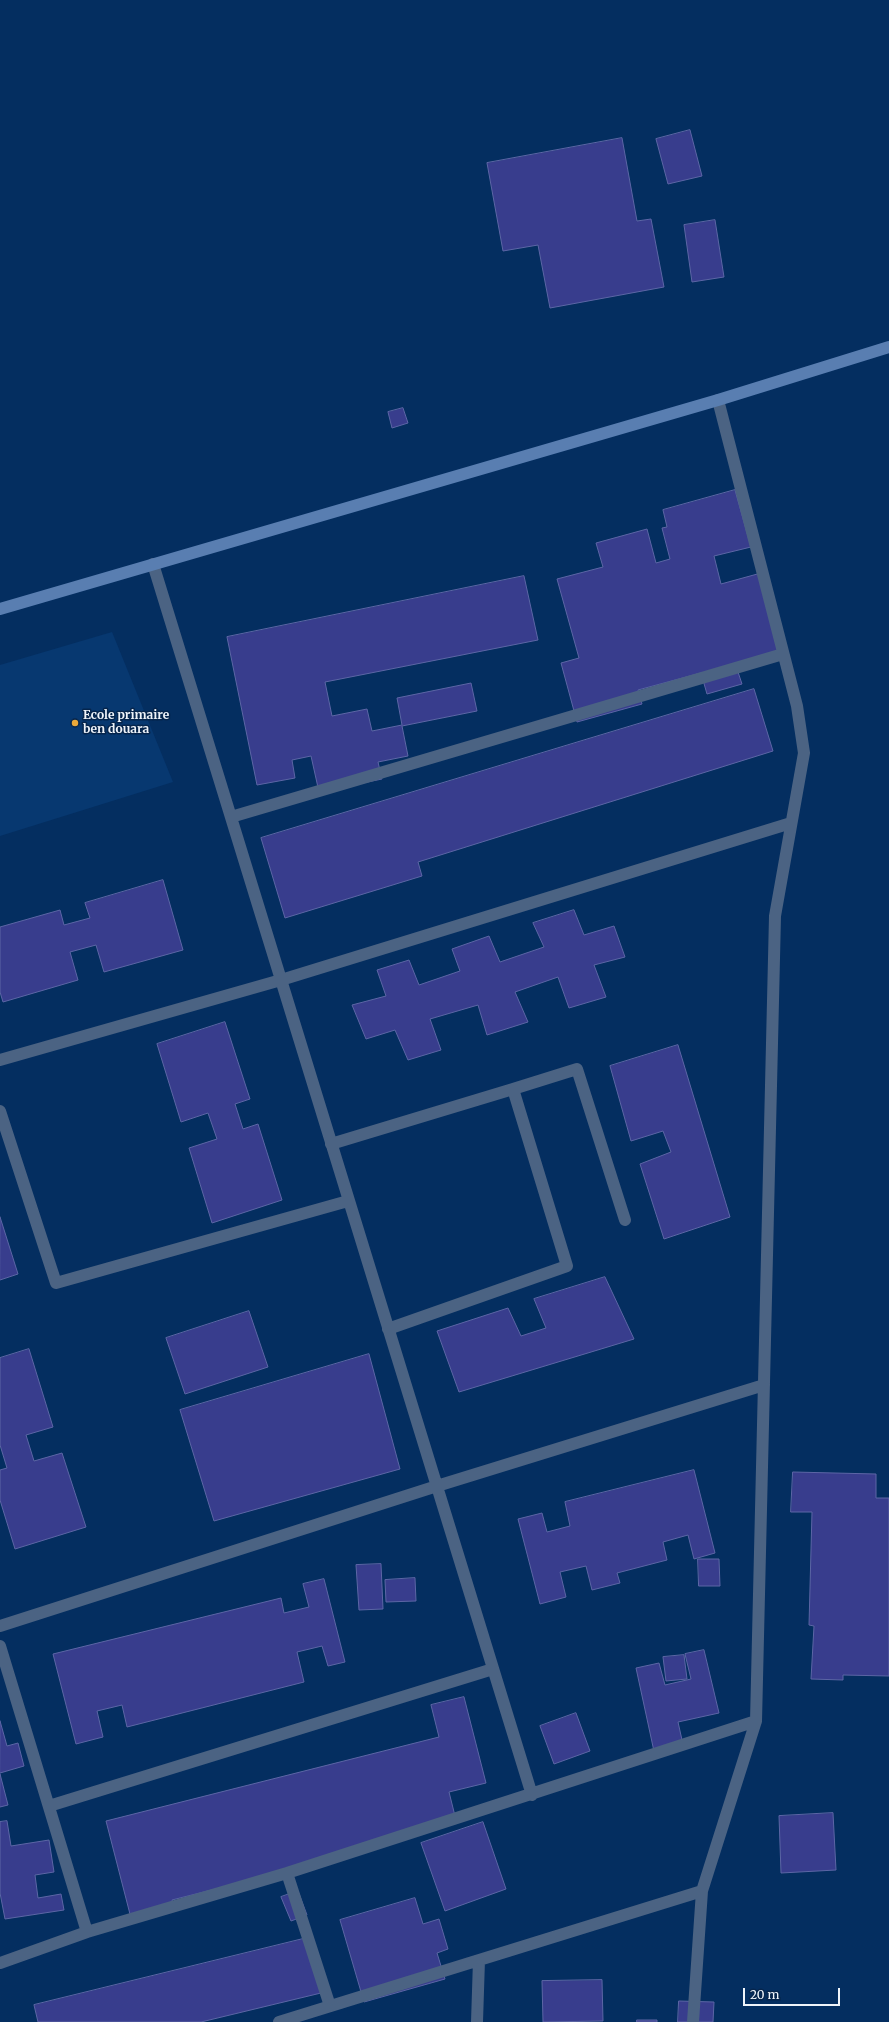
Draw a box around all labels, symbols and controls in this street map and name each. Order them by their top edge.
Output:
place label: Ecole primaire ben douara [83,709,169,737]
marker: Ecole primaire ben douara [70,718,80,728]
scale bar [745,1980,842,2006]
text: 20 m [750,1987,779,2002]

